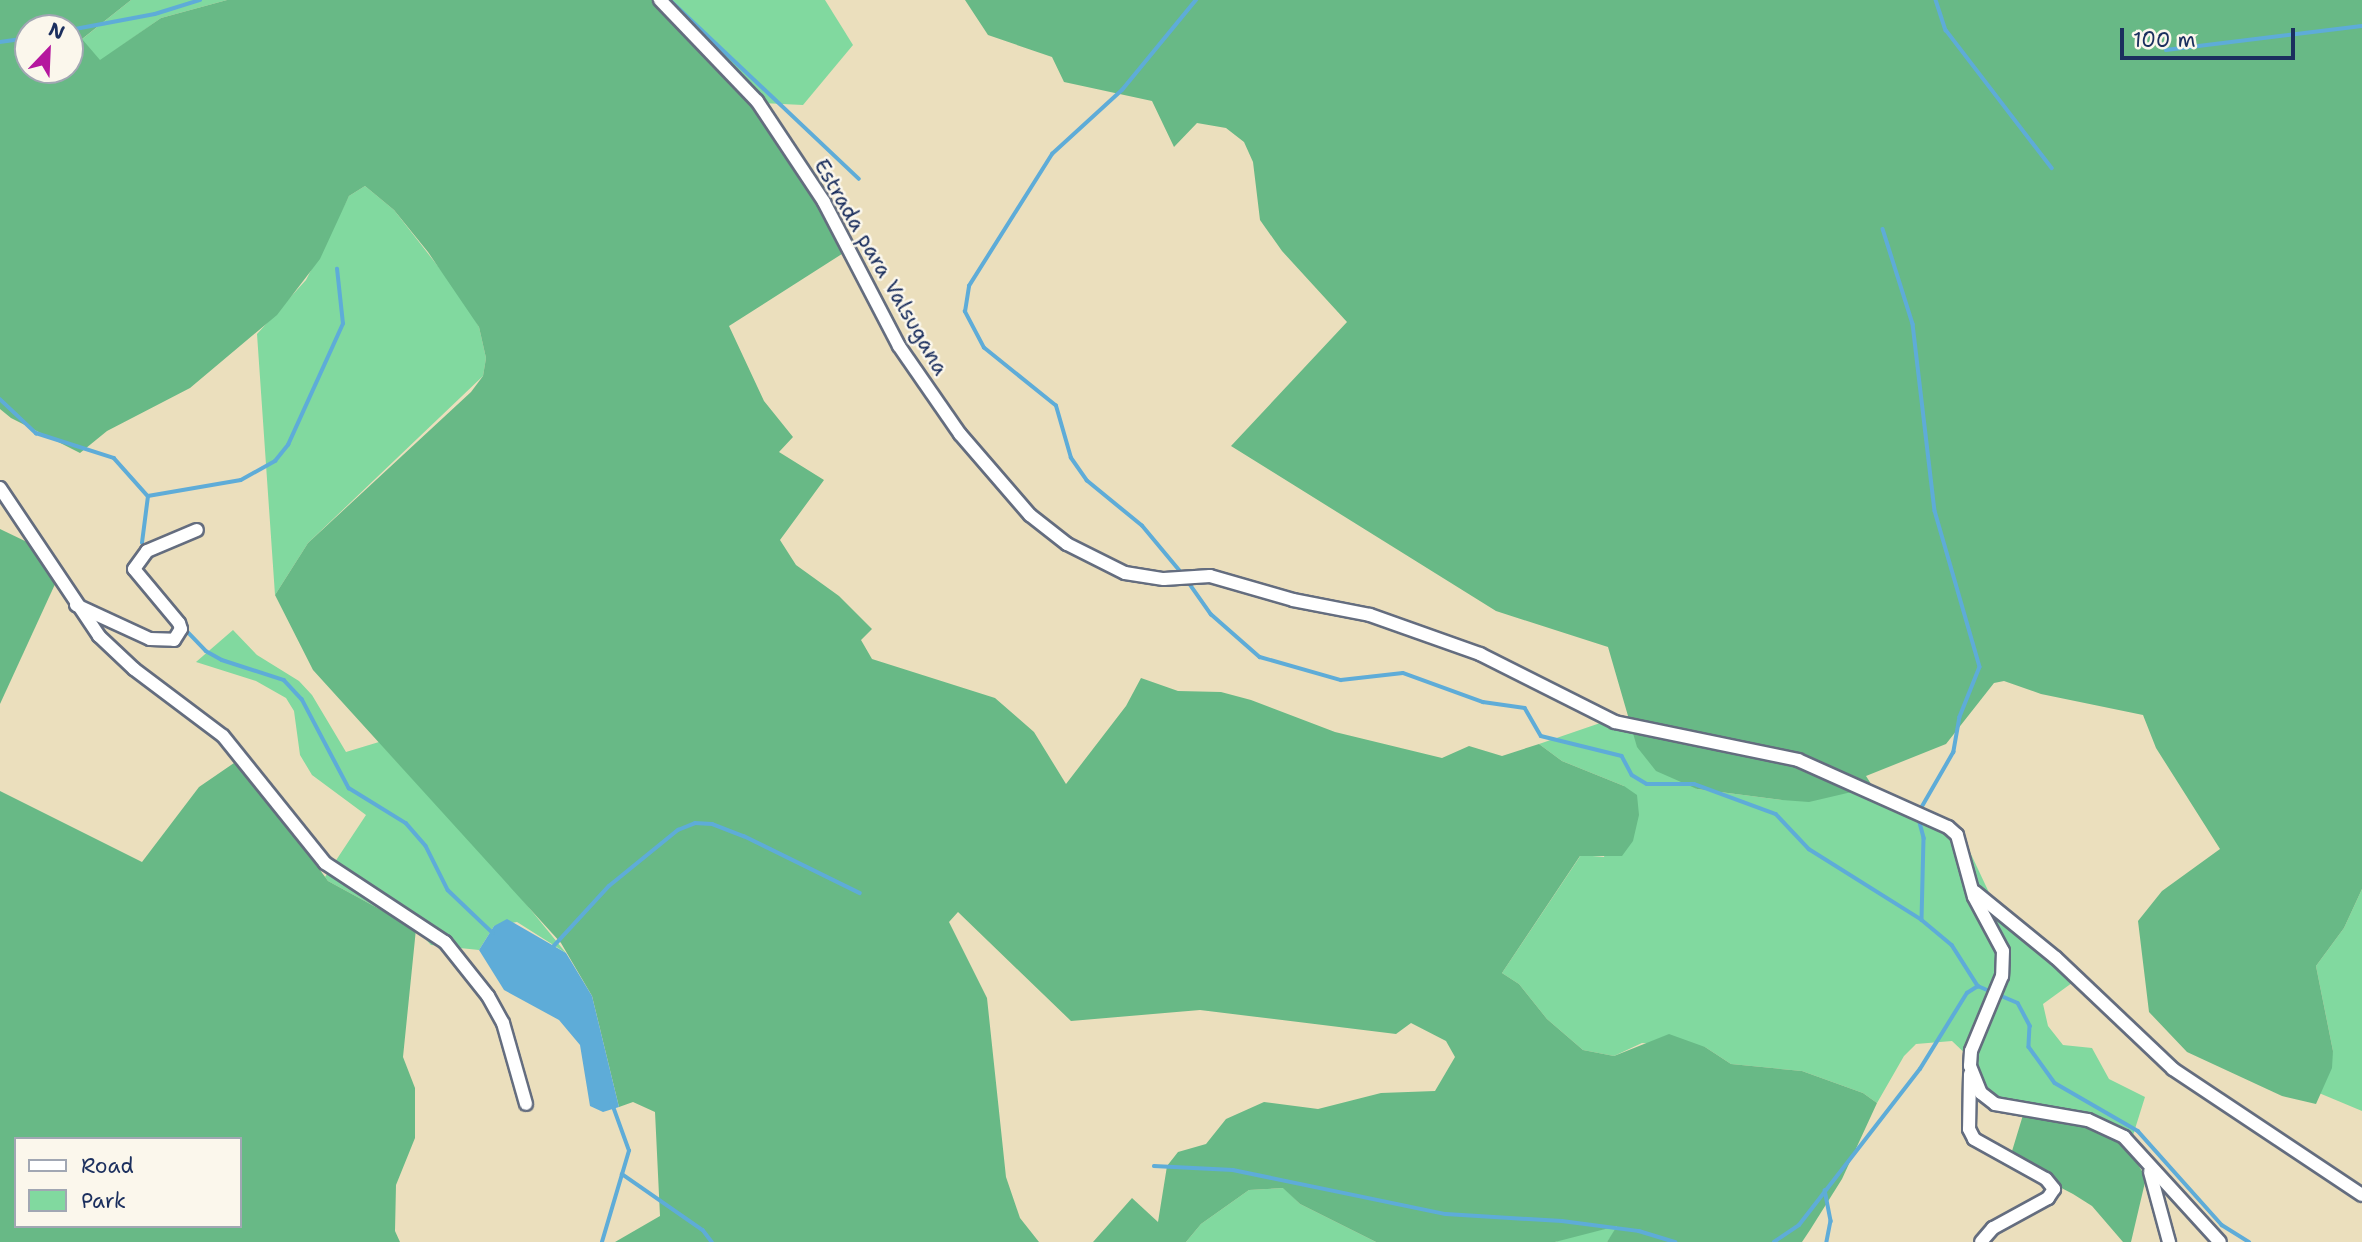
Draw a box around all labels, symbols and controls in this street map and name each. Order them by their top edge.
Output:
north arrow [14,14,84,84]
scale bar [2124,14,2299,58]
text: N [45,17,68,45]
text: 100 m [2133,26,2196,54]
street label: Estrada para Valsugana [809,154,953,380]
legend [14,1137,242,1228]
text: Road [81,1152,134,1180]
text: Park [81,1187,126,1215]

